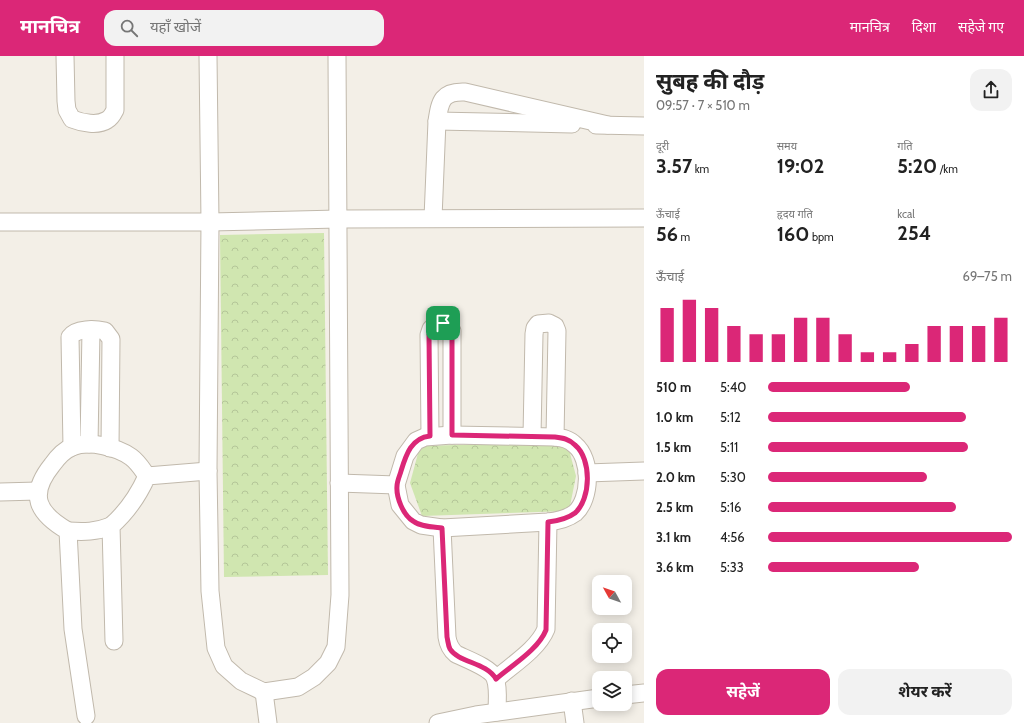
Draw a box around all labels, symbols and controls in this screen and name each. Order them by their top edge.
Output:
search box [104,10,384,46]
text: मानचित्र [20,15,80,38]
icon: search [118,17,140,39]
text: यहाँ खोजें [150,18,201,36]
text: मानचित्र [850,18,890,36]
text: दिशा [912,18,936,36]
text: सहेजे गए [958,18,1004,36]
text: सुबह की दौड़ [656,68,764,95]
button: share [970,69,1012,111]
text: 09:57 · 7 × 510 m [656,97,750,113]
text: दूरी [656,139,669,153]
text: समय [777,139,797,153]
text: गति [897,139,913,153]
text: 3.57 [656,154,692,178]
text: 19:02 [777,154,824,178]
text: 5:20 [897,154,937,178]
text: km [692,162,709,176]
text: /km [937,162,958,176]
text: ऊँचाई [656,207,680,221]
text: हृदय गति [777,207,813,221]
text: kcal [897,207,915,221]
text: 254 [897,221,931,245]
text: 56 [656,222,678,246]
text: 160 [777,222,809,246]
text: m [678,230,690,244]
text: bpm [809,230,834,244]
text: ऊँचाई [656,268,684,284]
text: 69–75 m [963,268,1012,284]
pin [426,306,460,340]
icon: arrive [432,312,454,334]
text: 510 m [656,379,691,395]
text: 5:40 [720,379,746,395]
text: 1.0 km [656,409,693,425]
text: 5:12 [720,409,741,425]
text: 1.5 km [656,439,691,455]
text: 5:11 [720,439,738,455]
text: 2.0 km [656,469,695,485]
text: 5:30 [720,469,746,485]
text: 2.5 km [656,499,693,515]
text: 5:16 [720,499,741,515]
text: 3.1 km [656,529,691,545]
text: 4:56 [720,529,745,545]
text: 3.6 km [656,559,694,575]
text: 5:33 [720,559,744,575]
north arrow [592,575,632,615]
map controls [592,575,632,711]
button: locate [592,623,632,663]
button: सहेजें [656,669,830,715]
button: शेयर करें [838,669,1012,715]
button: layers [592,671,632,711]

